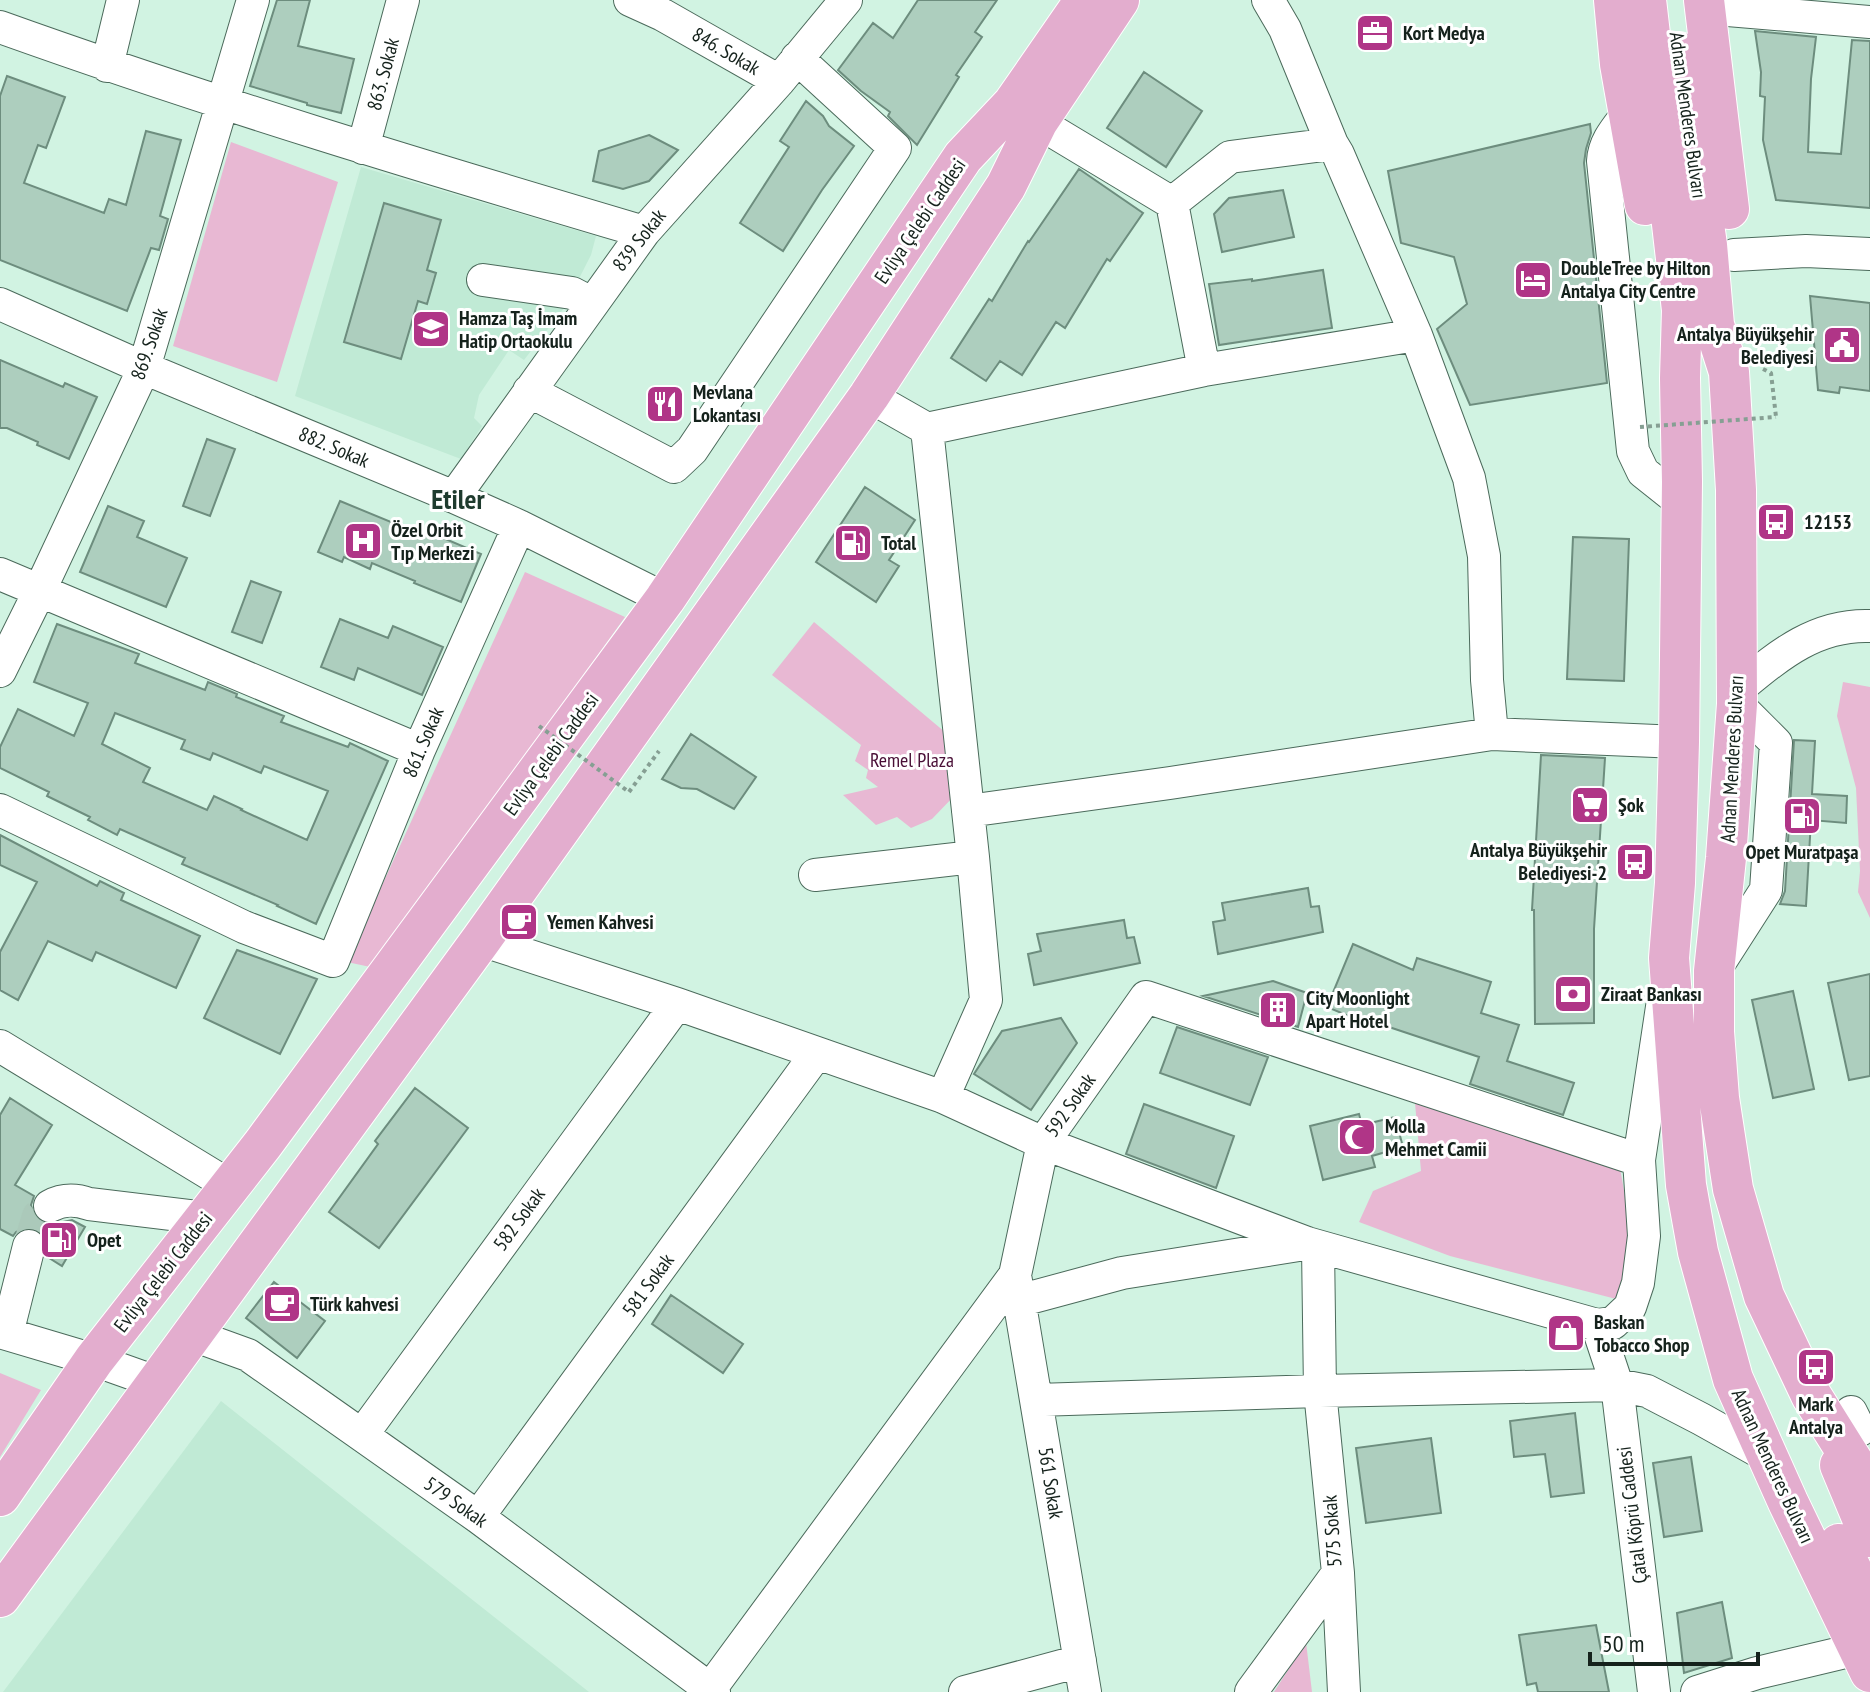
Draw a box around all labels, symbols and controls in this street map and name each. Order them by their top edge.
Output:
office icon: Kort Medya [1354,12,1396,54]
place label: Kort Medya [1403,20,1485,46]
street label: 846. Sokak [687,21,765,81]
street label: Adnan Menderes Bulvarı [1663,30,1713,200]
street label: 863. Sokak [361,35,405,113]
street label: Evliya Çelebi Caddesi [868,153,972,289]
street label: 839 Sokak [607,203,672,276]
place label: DoubleTree by Hilton Antalya City Centre [1560,255,1711,304]
hotel icon: DoubleTree by Hilton Antalya City Centre [1512,259,1554,301]
street label: 869. Sokak [125,304,173,383]
place label: Hamza Taş İmam Hatip Ortaokulu [459,305,577,354]
school or university icon: Hamza Taş İmam Hatip Ortaokulu [410,308,452,350]
place label: Antalya Büyükşehir Belediyesi [1676,321,1814,370]
public building icon: Antalya Büyükşehir Belediyesi [1821,324,1863,366]
place label: Mevlana Lokantası [693,379,761,428]
restaurant icon: Mevlana Lokantası [644,383,686,425]
street label: 882. Sokak [295,421,373,474]
district label: Etiler [431,480,486,517]
bus stop icon: 12153 [1755,501,1797,543]
place label: 12153 [1804,509,1852,535]
place label: Özel Orbit Tıp Merkezi [391,517,474,566]
hospital icon: Özel Orbit Tıp Merkezi [342,520,384,562]
fuel station icon: Total [832,522,874,564]
place label: Total [881,530,916,556]
street label: Adnan Menderes Bulvarı [1715,675,1749,843]
street label: Evliya Çelebi Caddesi [498,687,604,821]
street label: 861. Sokak [397,703,450,781]
park label: Remel Plaza [870,747,954,773]
supermarket icon: Şok [1569,784,1611,826]
place label: Şok [1618,792,1645,818]
fuel station icon: Opet Muratpaşa [1781,795,1823,837]
place label: Antalya Büyükşehir Belediyesi-2 [1469,837,1607,886]
place label: Opet Muratpaşa [1745,839,1859,865]
bus stop icon: Antalya Büyükşehir Belediyesi-2 [1614,841,1656,883]
cafe icon: Yemen Kahvesi [498,901,540,943]
place label: Yemen Kahvesi [546,909,654,935]
bank icon: Ziraat Bankası [1552,973,1594,1015]
place label: Ziraat Bankası [1601,981,1702,1007]
place label: City Moonlight Apart Hotel [1305,985,1410,1034]
building icon: City Moonlight Apart Hotel [1257,989,1299,1031]
street label: 592 Sokak [1039,1068,1101,1142]
place label: Molla Mehmet Camii [1385,1113,1487,1162]
mosque icon: Molla Mehmet Camii [1336,1116,1378,1158]
street label: 582 Sokak [487,1182,551,1256]
street label: Evliya Çelebi Caddesi [108,1207,218,1337]
fuel station icon: Opet [38,1219,80,1261]
place label: Opet [87,1227,122,1253]
street label: 581 Sokak [616,1248,680,1322]
cafe icon: Türk kahvesi [261,1283,303,1325]
place label: Türk kahvesi [310,1291,399,1317]
place label: Baskan Tobacco Shop [1594,1309,1690,1358]
shop icon: Baskan Tobacco Shop [1545,1312,1587,1354]
bus stop icon: Mark Antalya [1795,1346,1837,1388]
street label: Adnan Menderes Bulvarı [1726,1385,1820,1547]
place label: Mark Antalya [1788,1391,1843,1440]
street label: 561 Sokak [1033,1445,1070,1521]
street label: Çatal Köprü Caddesi [1611,1445,1653,1585]
street label: 579 Sokak [419,1471,493,1533]
street label: 575 Sokak [1317,1494,1347,1568]
scale bar [1590,1616,1758,1666]
text: 50 m [1602,1628,1644,1659]

